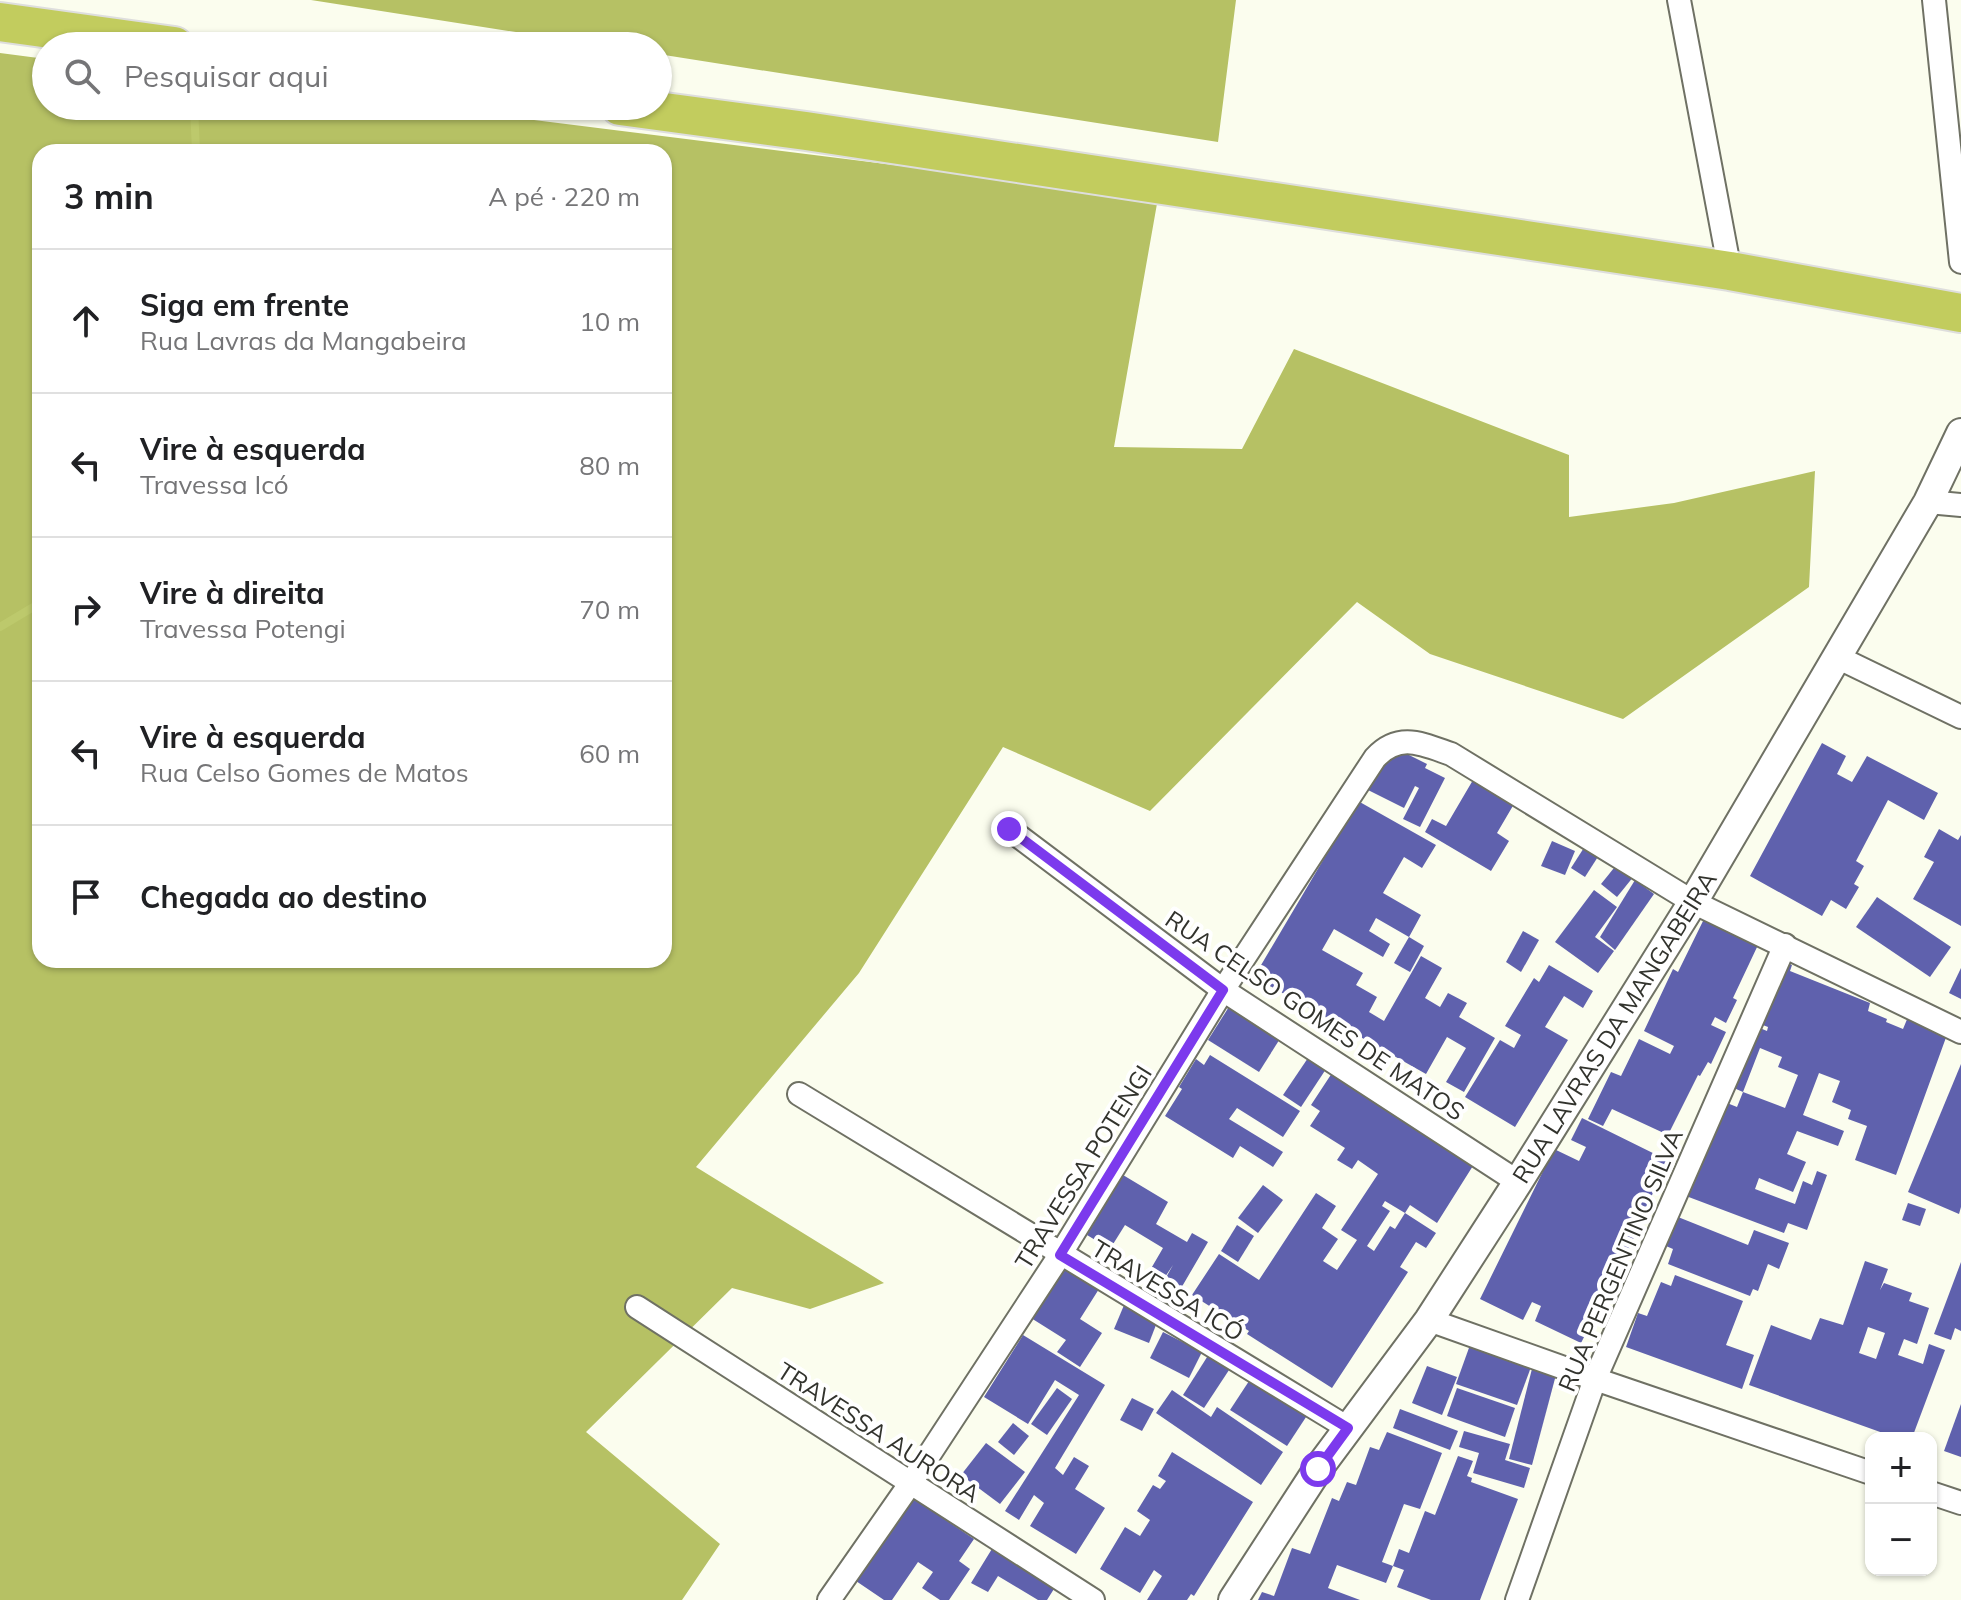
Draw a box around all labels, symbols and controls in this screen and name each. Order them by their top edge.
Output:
search box [32,32,672,120]
icon: search [60,54,104,98]
text: Pesquisar aqui [124,57,329,95]
text: 3 min [64,175,154,218]
text: A pé · 220 m [488,180,640,213]
text: Siga em frente [140,286,349,324]
icon: ahead [64,299,108,343]
text: 10 m [579,305,640,338]
text: Rua Lavras da Mangabeira [140,324,467,357]
text: Vire à esquerda [140,430,366,468]
icon: left [64,443,108,487]
text: 80 m [579,449,640,482]
text: Travessa Icó [140,468,289,501]
text: Vire à direita [140,574,325,612]
icon: right [64,587,108,631]
text: 70 m [579,593,640,626]
text: Travessa Potengi [140,612,346,645]
text: Vire à esquerda [140,718,366,756]
icon: left [64,731,108,775]
text: 60 m [579,737,640,770]
text: Rua Celso Gomes de Matos [140,756,469,789]
route end [991,811,1027,847]
street label: RUA LAVRAS DA MANGABEIRA [1505,865,1723,1188]
icon: arrive [64,875,108,919]
text: Chegada ao destino [140,878,427,916]
street label: RUA CELSO GOMES DE MATOS [1160,904,1470,1126]
street label: TRAVESSA POTENGI [1008,1060,1158,1274]
street label: RUA PERGENTINO SILVA [1551,1124,1689,1396]
street label: TRAVESSA ICÓ [1086,1233,1250,1347]
street label: TRAVESSA AURORA [772,1355,986,1509]
map controls [1865,1432,1937,1576]
button: + [1865,1432,1937,1504]
route start [1300,1451,1336,1487]
button: − [1865,1504,1937,1576]

